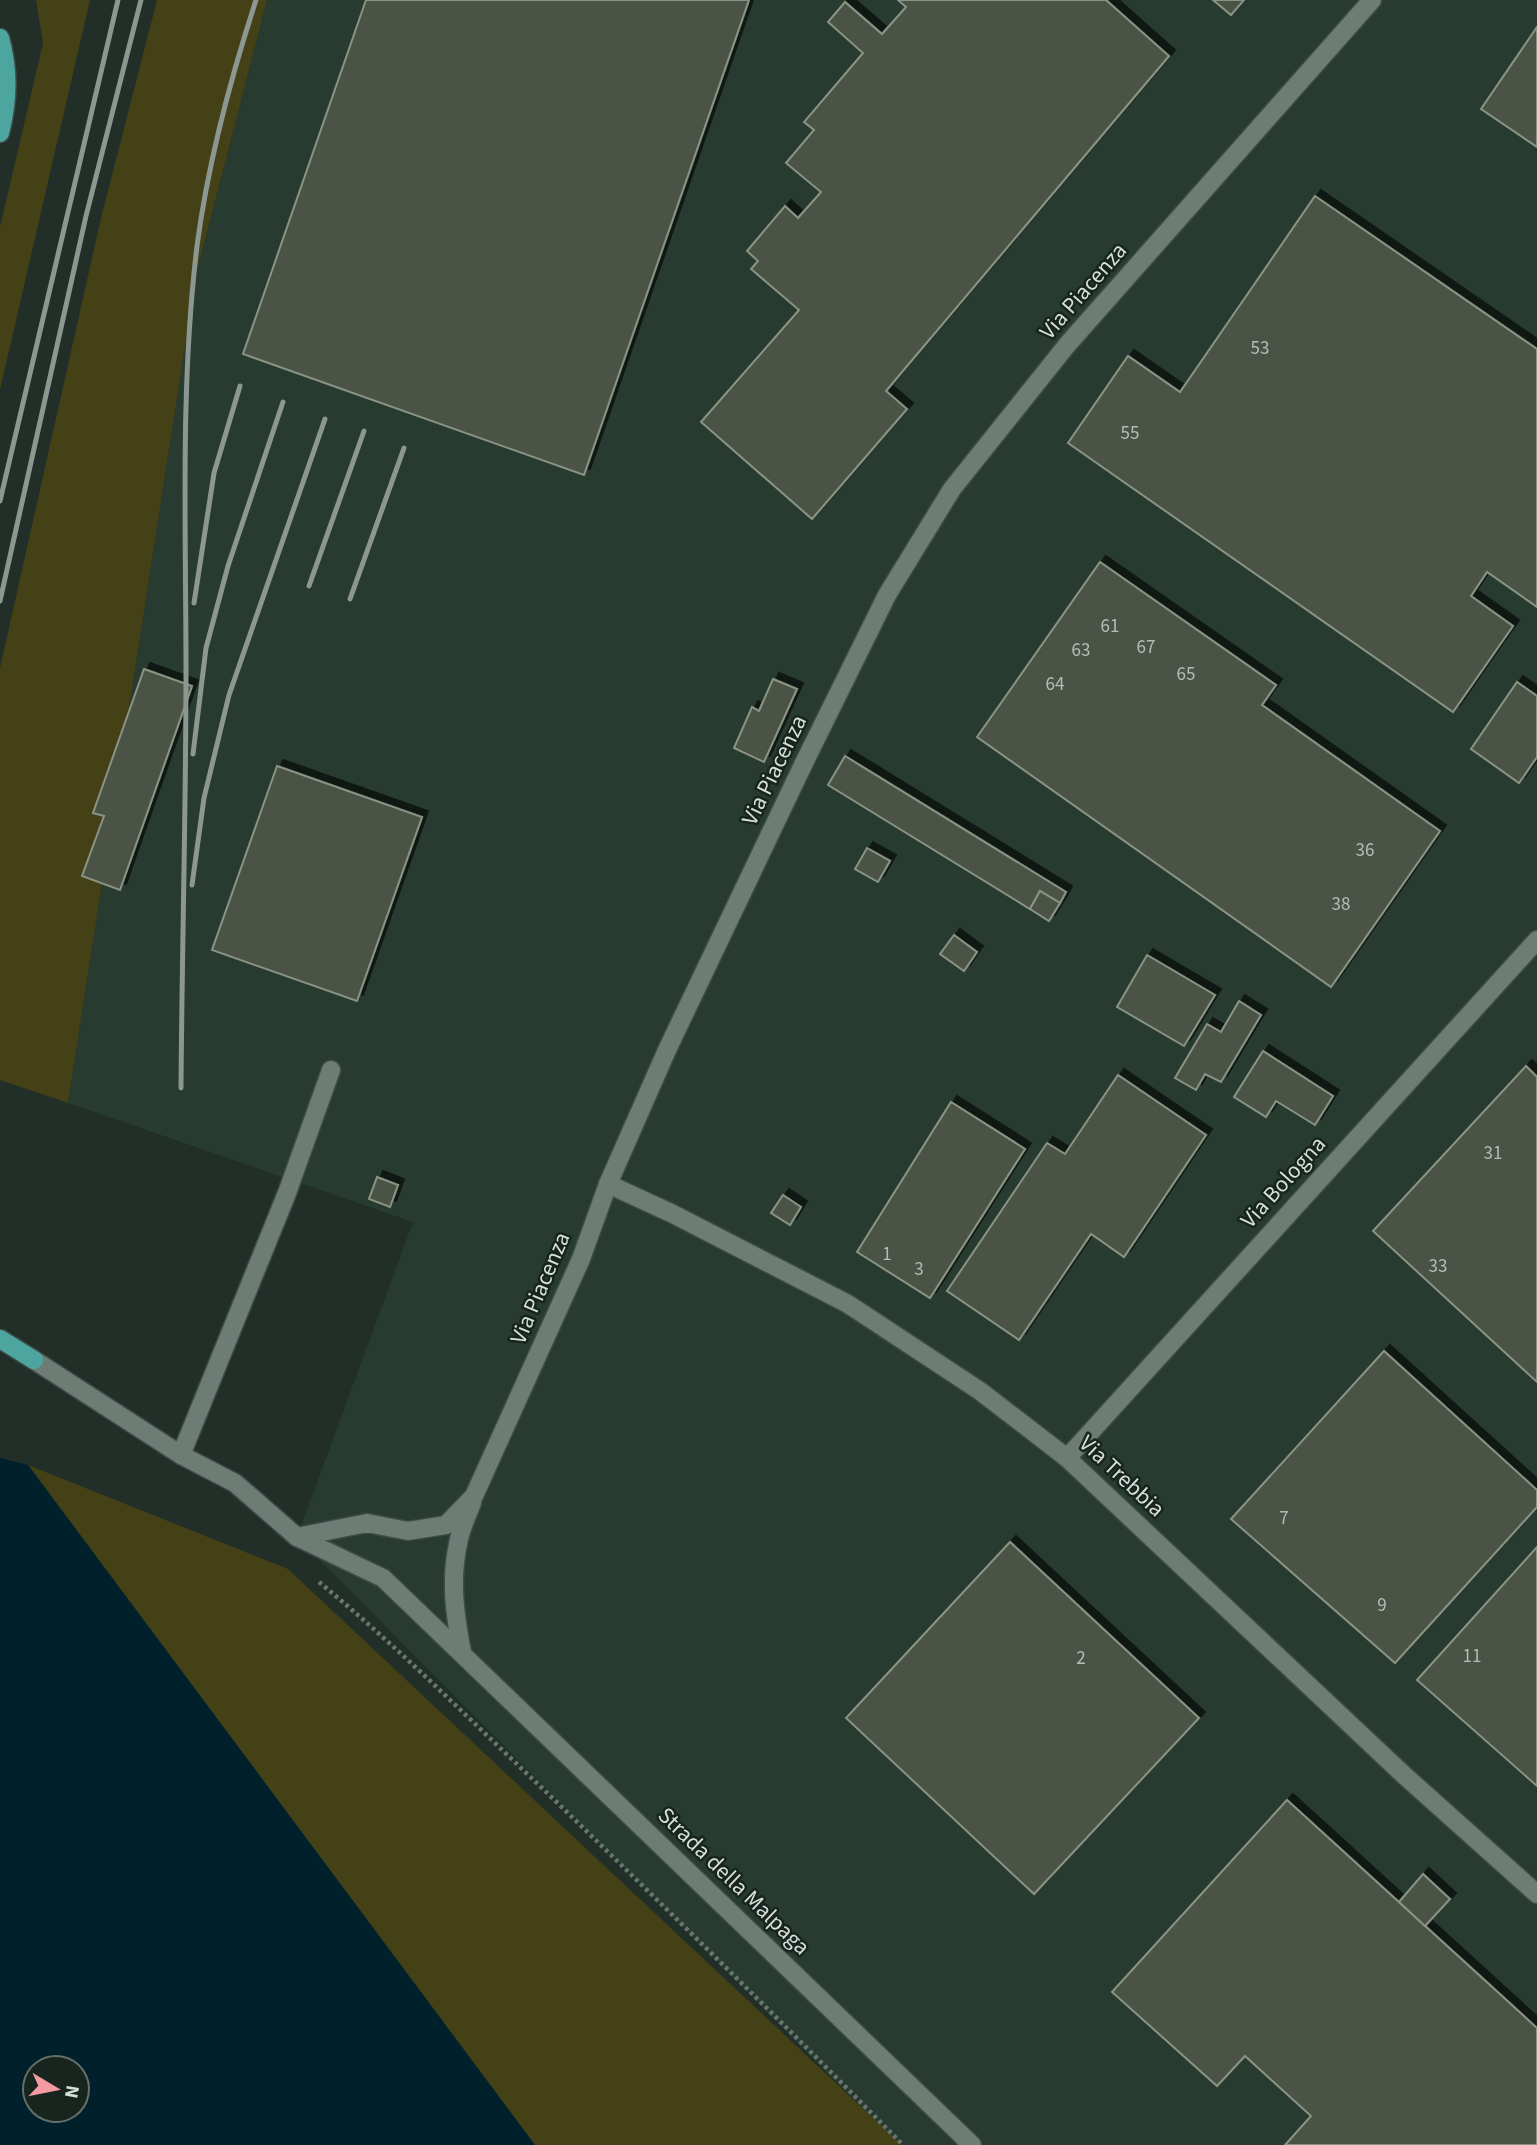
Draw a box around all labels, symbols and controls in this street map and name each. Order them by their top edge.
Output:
street label: Via Piacenza [1032,235,1134,347]
house number: 53 [1251,335,1269,362]
house number: 55 [1121,420,1139,447]
house number: 61 [1101,613,1119,640]
house number: 67 [1137,634,1155,661]
house number: 63 [1072,637,1090,664]
house number: 65 [1177,661,1195,688]
house number: 64 [1046,671,1064,698]
street label: Via Piacenza [733,709,815,831]
house number: 36 [1356,837,1374,864]
house number: 38 [1332,891,1350,918]
street label: Via Bologna [1233,1129,1333,1235]
house number: 31 [1484,1140,1502,1167]
street label: Via Piacenza [502,1227,578,1349]
house number: 1 [882,1241,892,1268]
house number: 33 [1429,1253,1447,1280]
house number: 3 [914,1256,924,1283]
street label: Via Trebbia [1072,1428,1172,1524]
house number: 7 [1279,1505,1289,1532]
house number: 9 [1377,1592,1387,1619]
house number: 11 [1463,1643,1481,1670]
house number: 2 [1076,1645,1086,1672]
street label: Strada della Malpaga [650,1799,818,1963]
north arrow [21,2054,91,2124]
text: N [57,2083,86,2100]

